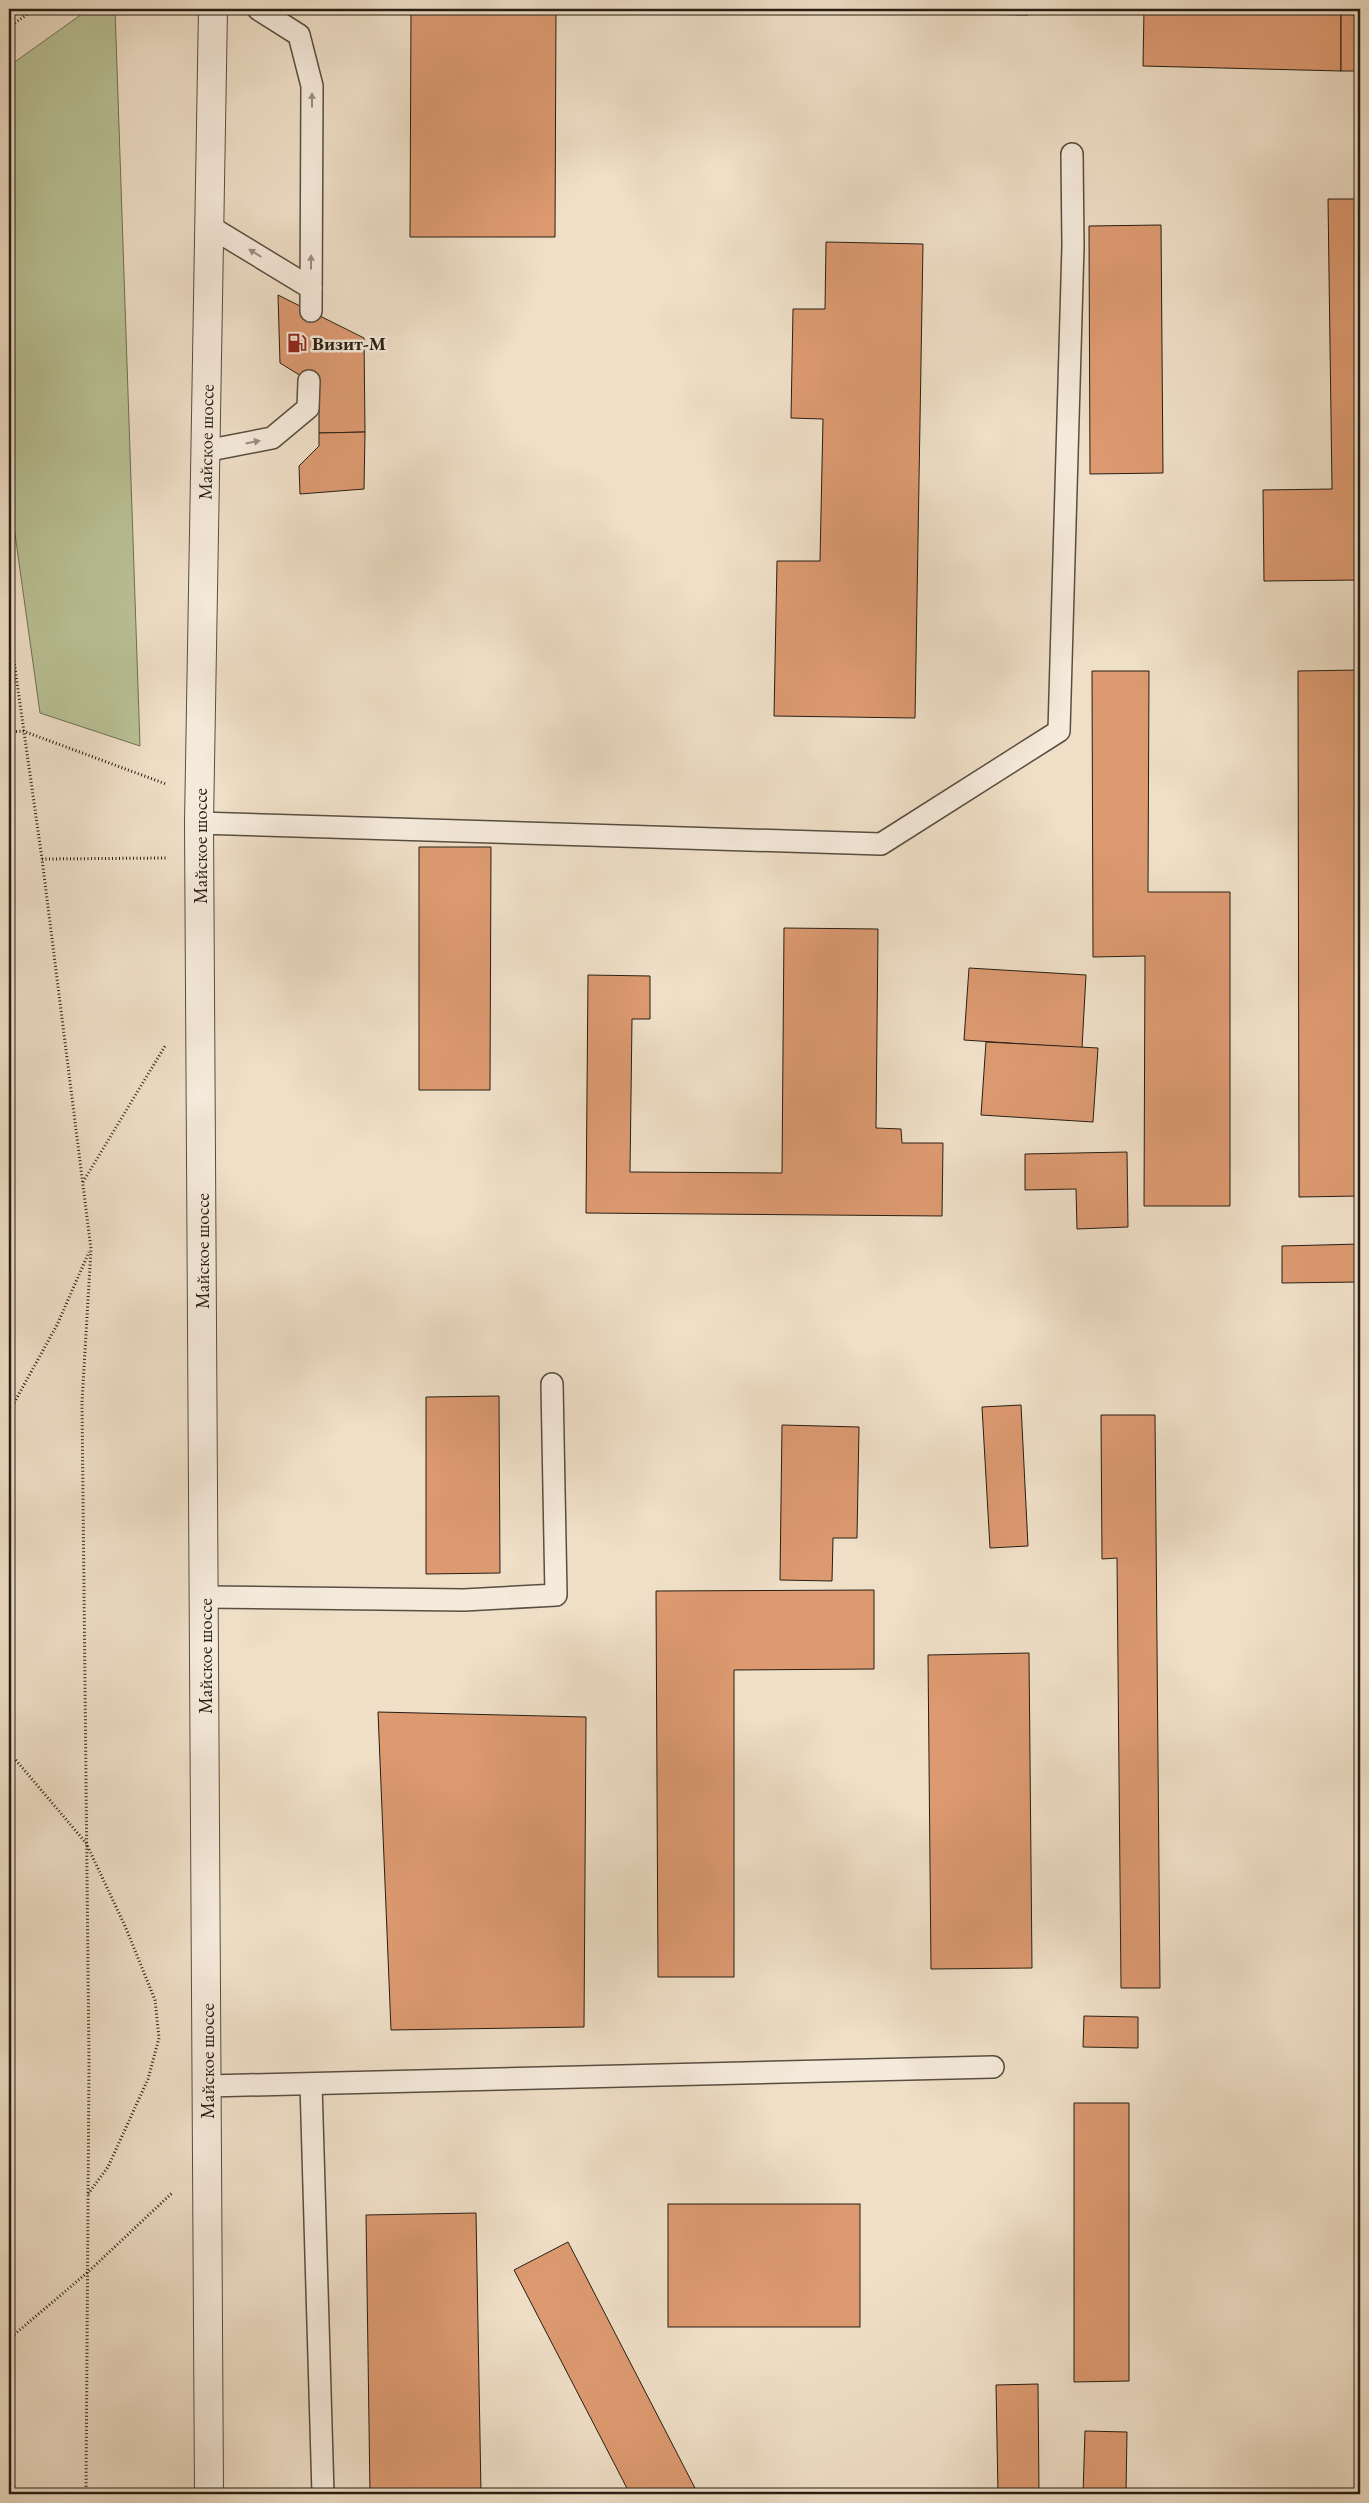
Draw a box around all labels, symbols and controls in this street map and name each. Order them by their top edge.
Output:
one-way arrow [308,91,316,107]
one-way arrow [248,249,261,258]
one-way arrow [307,254,315,270]
place label: Визит-М [312,331,386,356]
fuel station icon: Визит-М [286,332,308,354]
street label: Майское шоссе [192,384,220,500]
one-way arrow [246,438,261,446]
street label: Майское шоссе [188,788,213,904]
street label: Майское шоссе [190,1193,215,1309]
street label: Майское шоссе [193,1598,218,1714]
street label: Майское шоссе [195,2003,220,2119]

